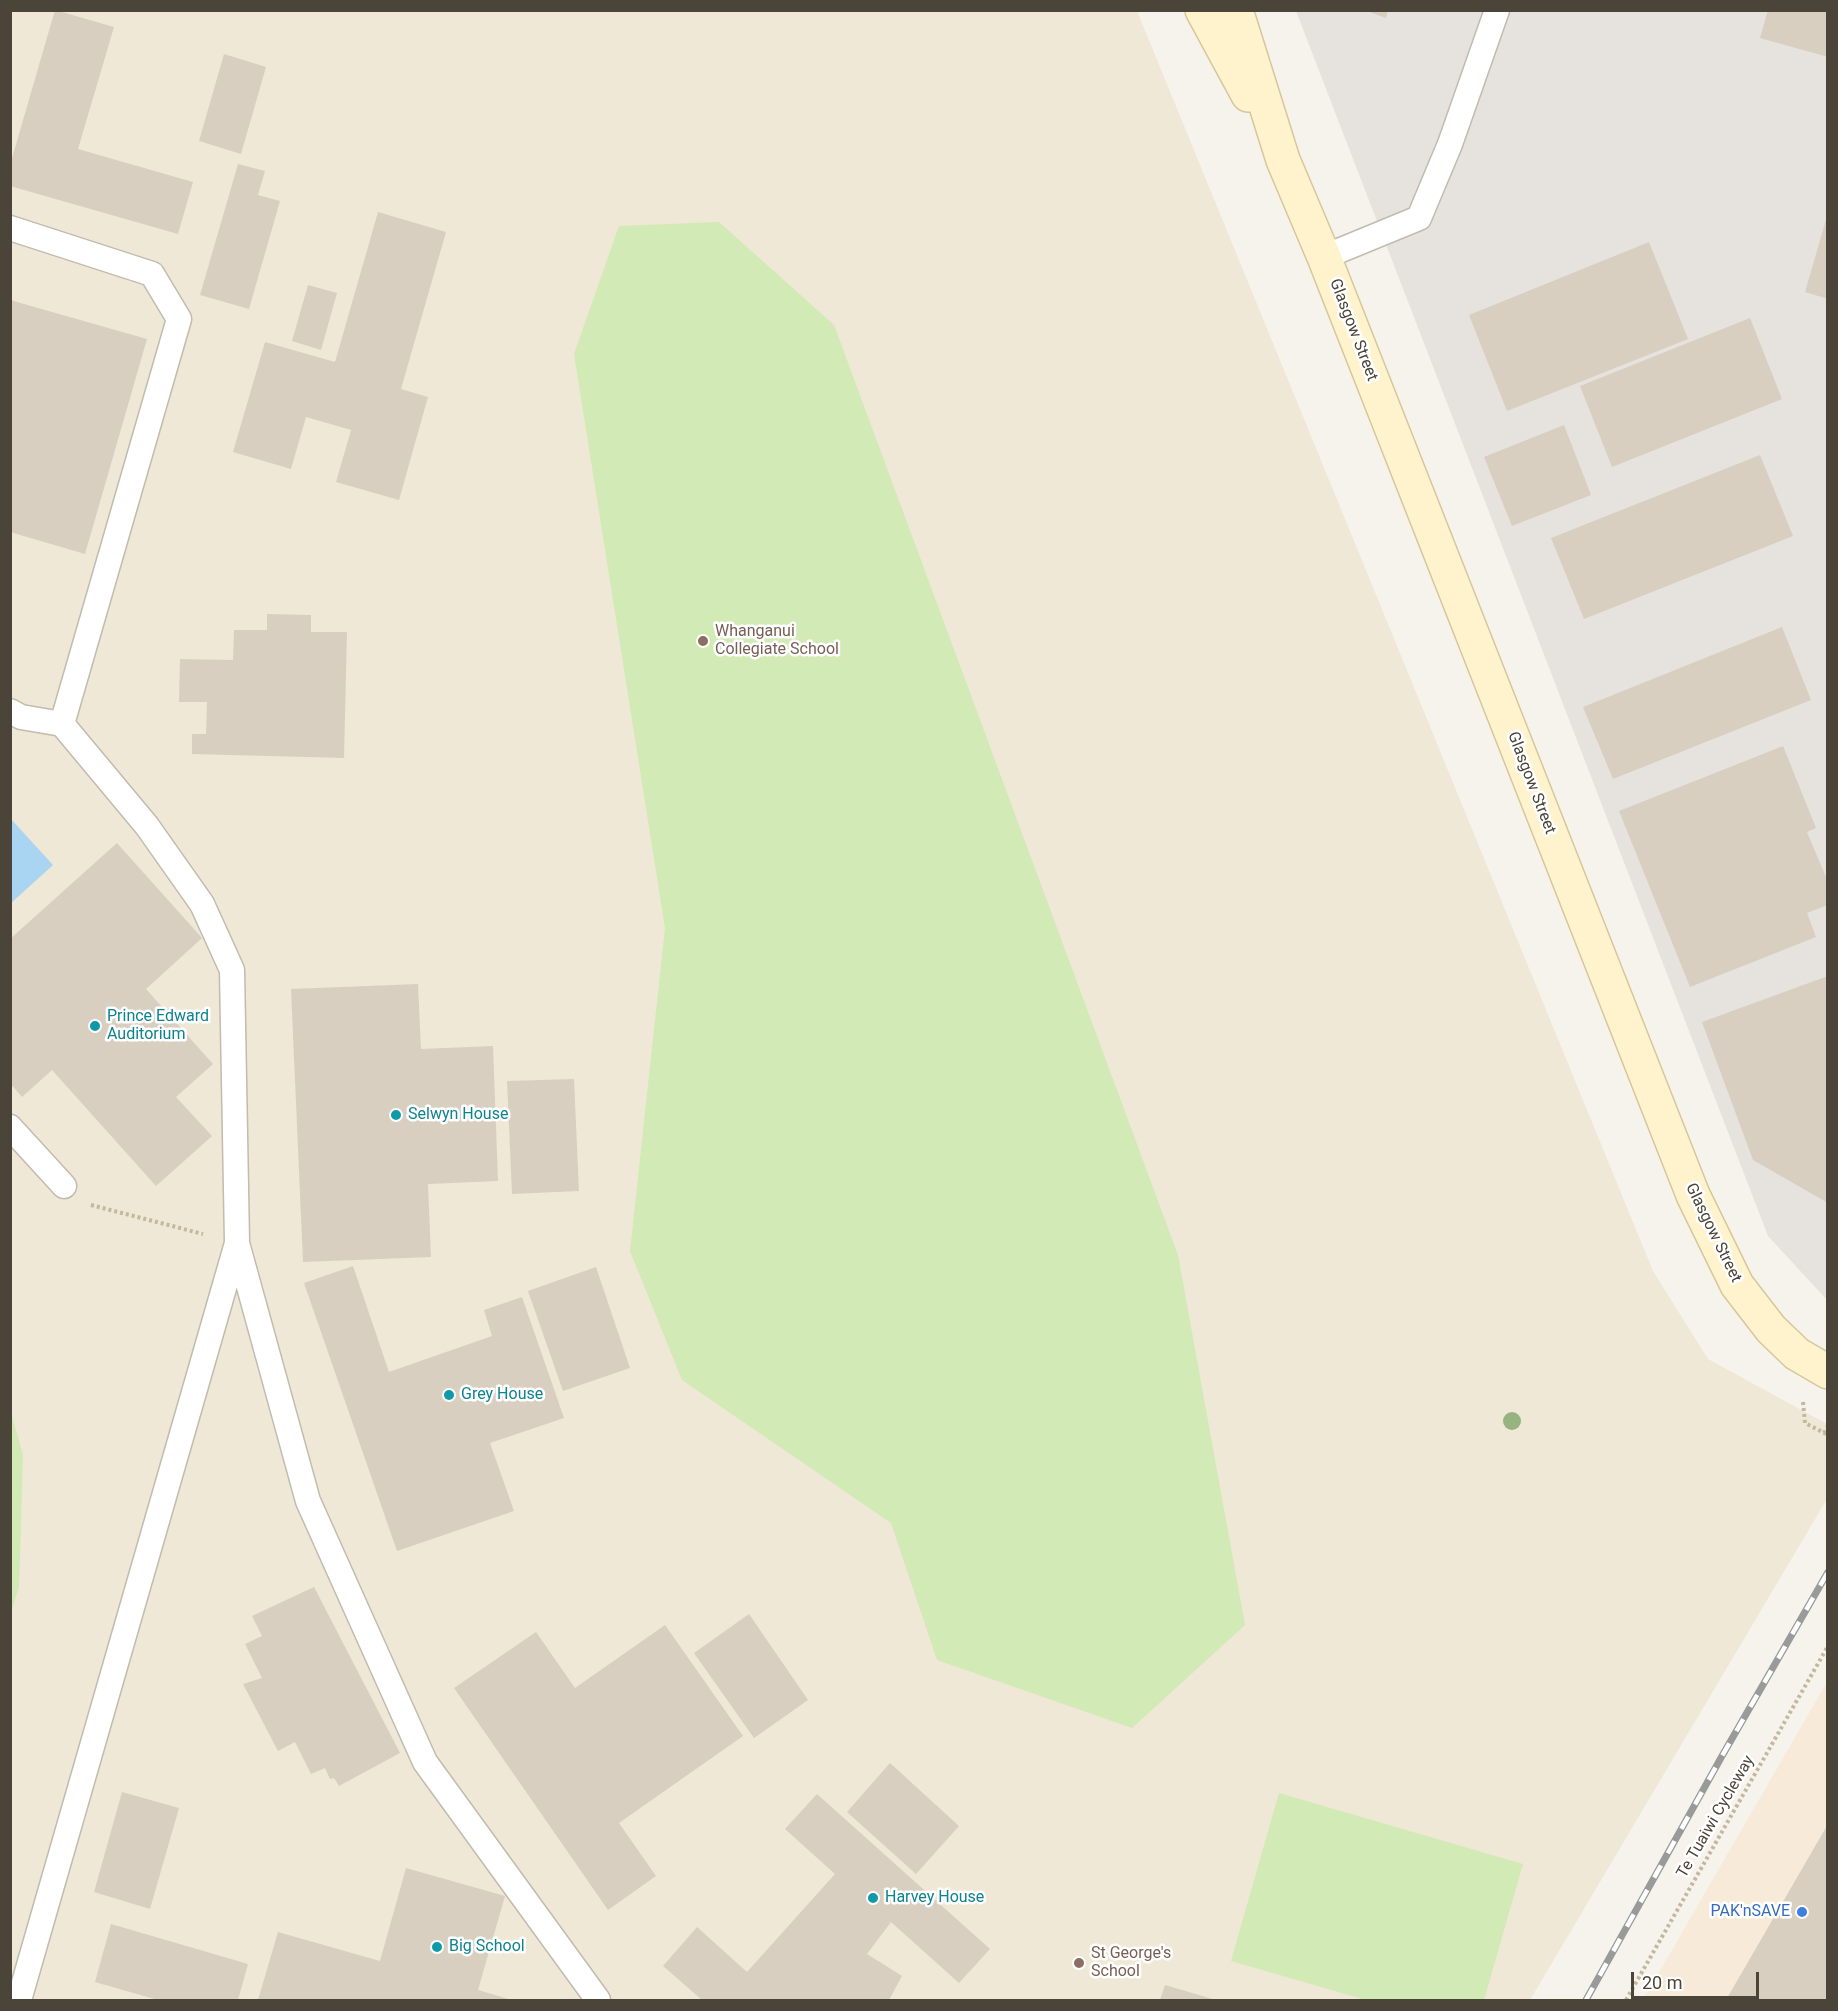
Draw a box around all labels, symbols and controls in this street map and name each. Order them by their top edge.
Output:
street label: Glasgow Street [1325,276,1381,384]
place label: Whanganui Collegiate School [715,622,839,660]
marker: Whanganui Collegiate School [696,634,710,648]
street label: Glasgow Street [1503,729,1559,837]
place label: Prince Edward Auditorium [107,1007,209,1045]
marker: Prince Edward Auditorium [88,1019,102,1033]
place label: Selwyn House [408,1105,508,1125]
marker: Selwyn House [389,1108,403,1122]
street label: Glasgow Street [1681,1180,1745,1286]
place label: Grey House [461,1385,543,1405]
marker: Grey House [442,1388,456,1402]
street label: Te Tuaiwi Cycleway [1673,1752,1759,1882]
place label: Harvey House [885,1888,984,1908]
marker: Harvey House [866,1891,880,1905]
place label: PAK'nSAVE [1710,1902,1790,1922]
marker: PAK'nSAVE [1795,1905,1809,1919]
place label: Big School [449,1937,525,1957]
marker: Big School [430,1940,444,1954]
place label: St George's School [1091,1944,1171,1982]
marker: St George's School [1072,1956,1086,1970]
scale bar [1634,1960,1762,1998]
text: 20 m [1642,1972,1682,1993]

